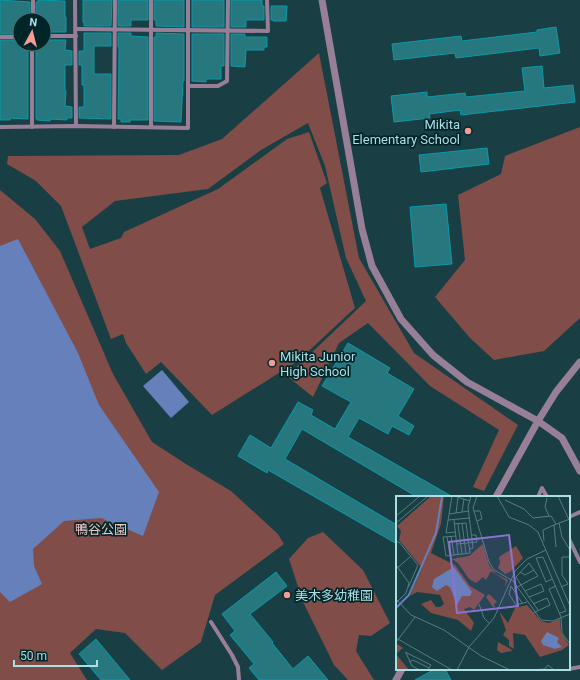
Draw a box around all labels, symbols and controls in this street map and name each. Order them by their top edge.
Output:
north arrow [12,12,52,52]
text: N [29,16,38,30]
place label: Mikita Elementary School [352,117,460,147]
marker: Mikita Elementary School [463,126,473,136]
place label: Mikita Junior High School [280,349,356,379]
marker: Mikita Junior High School [267,358,277,368]
inset map [396,496,570,670]
park label: 鴨谷公園 [75,522,127,537]
place label: 美木多幼稚園 [295,588,373,603]
marker: 美木多幼稚園 [282,590,292,600]
scale bar [14,642,97,668]
text: 50 m [20,649,47,663]

